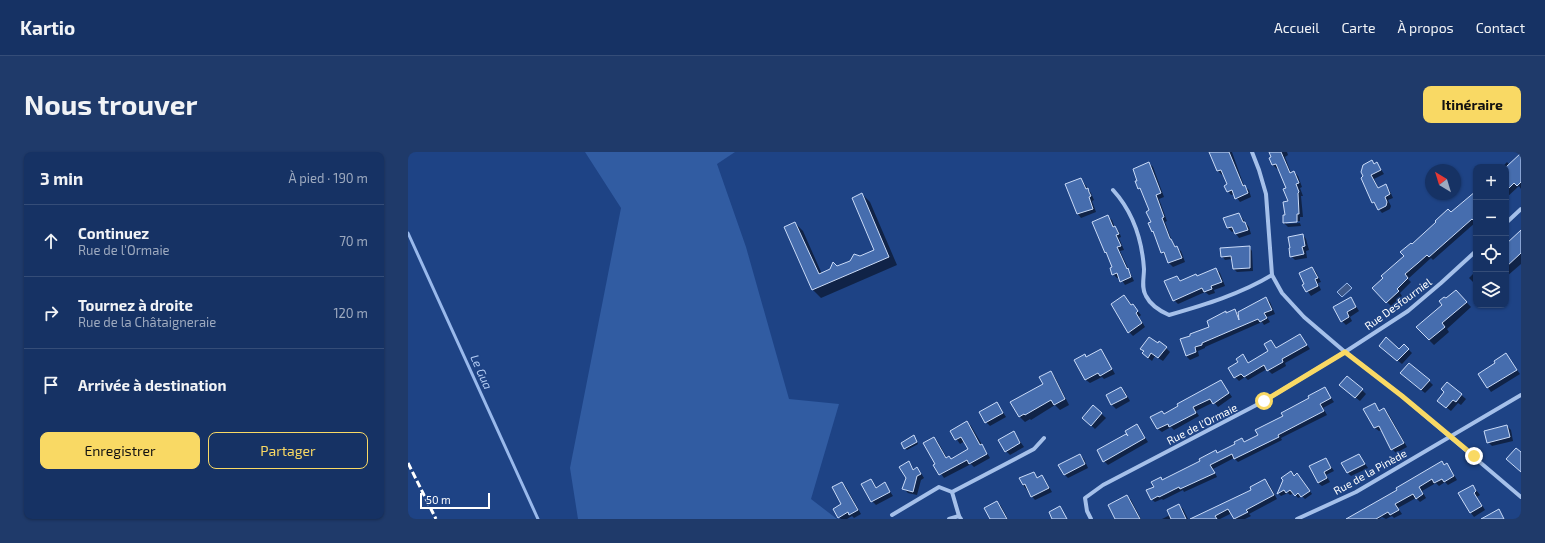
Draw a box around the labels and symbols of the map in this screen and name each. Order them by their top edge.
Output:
north arrow [1425,164,1461,200]
street label: Rue Desfourniel [1362,275,1434,332]
water label: Le Gua [468,352,496,391]
route start [1255,392,1273,410]
street label: Rue de l'Ormaie [1164,400,1239,447]
street label: Rue de la Pinède [1331,446,1409,497]
route end [1465,447,1483,465]
scale bar [420,491,490,510]

